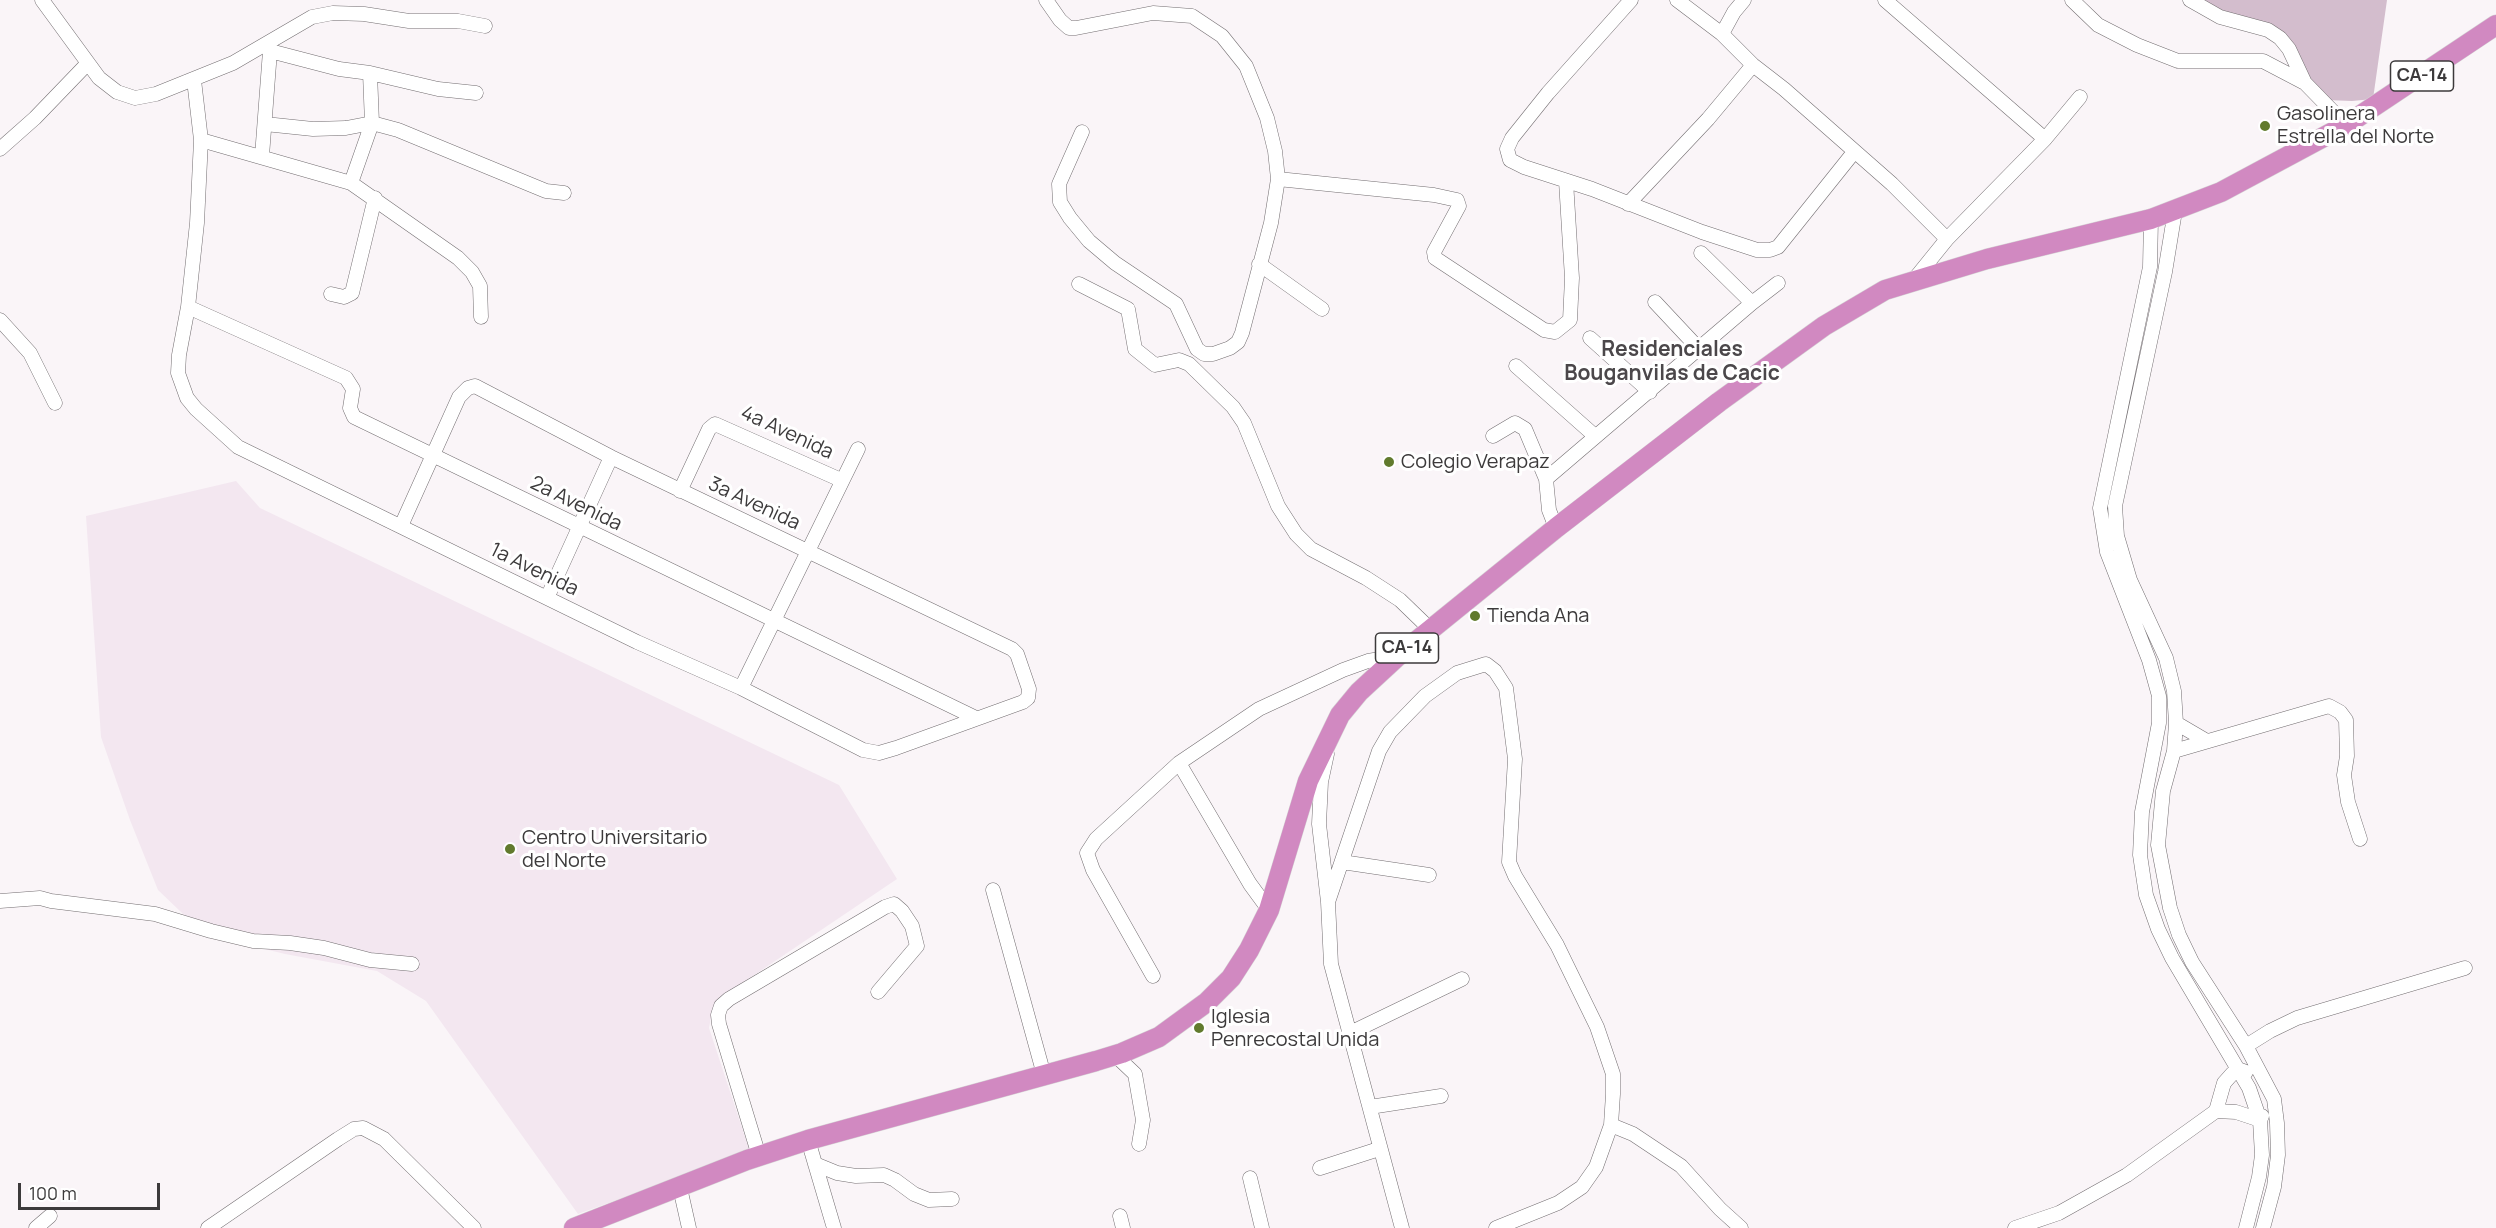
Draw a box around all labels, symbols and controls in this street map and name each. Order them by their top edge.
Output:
road number: CA-14 [2390,61,2454,91]
place label: Gasolinera Estrella del Norte [2277,102,2434,149]
marker: Gasolinera Estrella del Norte [2258,119,2272,133]
district label: Residenciales Bouganvilas de Cacic [1564,337,1780,387]
street label: 4a Avenida [737,401,837,465]
place label: Colegio Verapaz [1401,450,1550,474]
marker: Colegio Verapaz [1382,455,1396,469]
street label: 2a Avenida [526,472,626,536]
street label: 3a Avenida [704,472,804,536]
street label: 1a Avenida [486,538,582,602]
place label: Tienda Ana [1487,604,1589,628]
marker: Tienda Ana [1468,609,1482,623]
road number: CA-14 [1376,633,1438,663]
place label: Centro Universitario del Norte [522,826,707,873]
marker: Centro Universitario del Norte [503,842,517,856]
place label: Iglesia Penrecostal Unida [1211,1005,1379,1052]
marker: Iglesia Penrecostal Unida [1192,1021,1206,1035]
scale bar [21,1171,164,1209]
text: 100 m [29,1181,77,1205]

